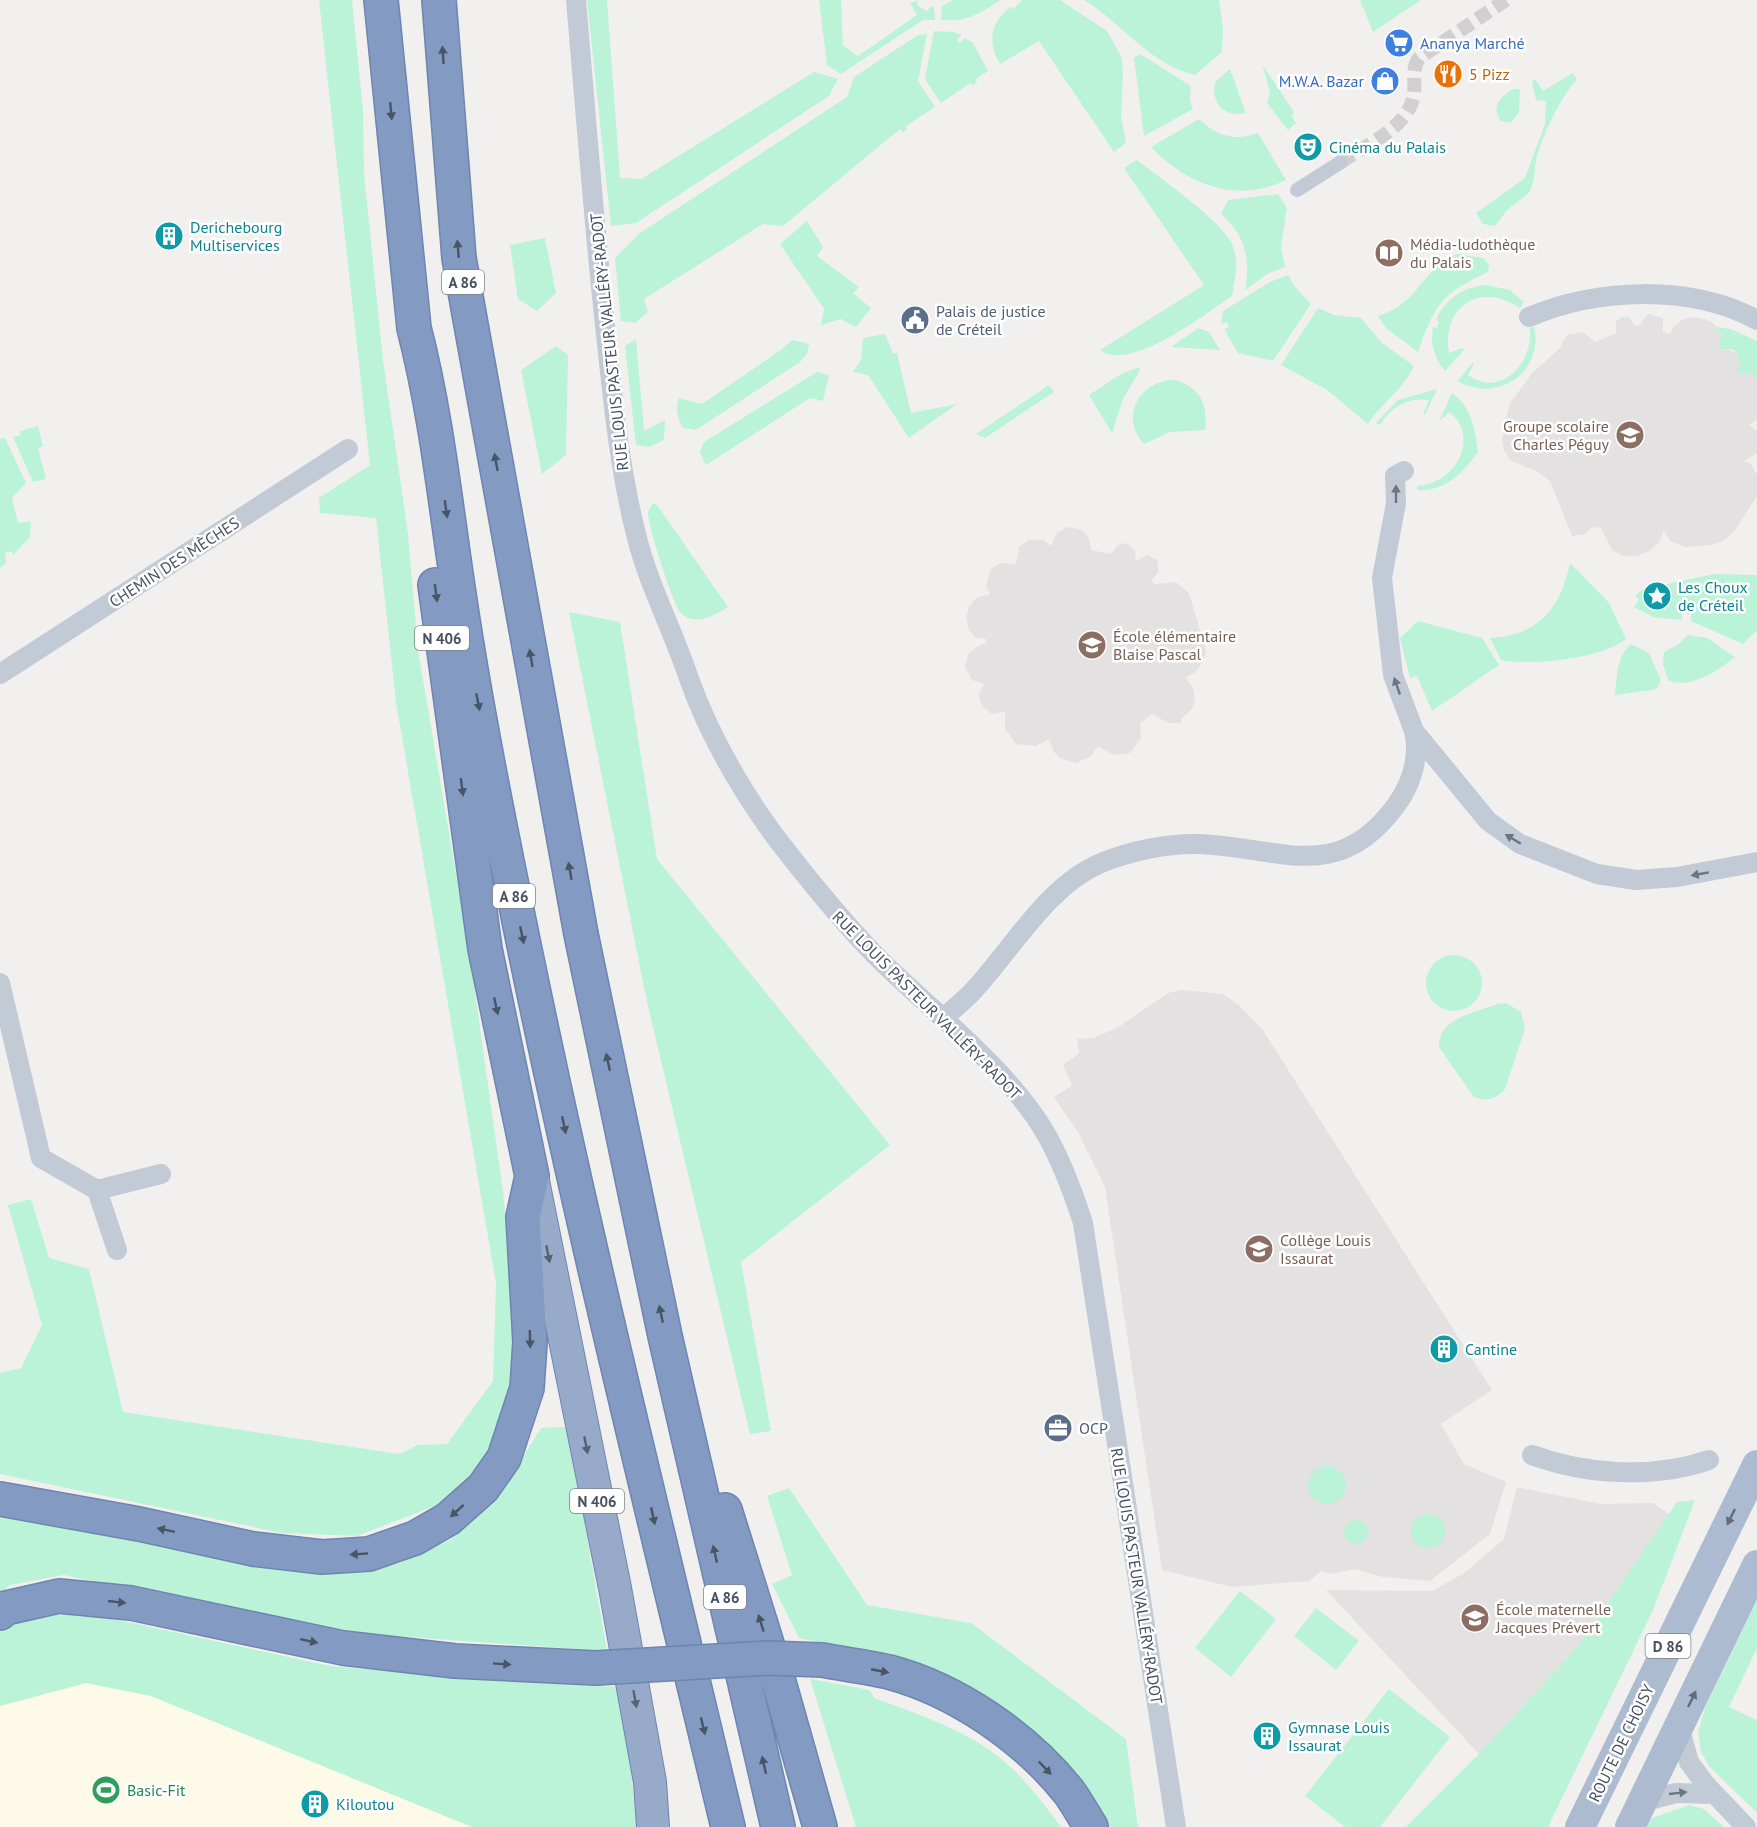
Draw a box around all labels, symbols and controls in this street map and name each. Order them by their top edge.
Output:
supermarket icon: Ananya Marché [1383,27,1415,59]
place label: Ananya Marché [1420,33,1525,53]
one-way arrow [439,45,448,64]
restaurant icon: 5 Pizz [1432,58,1464,90]
place label: 5 Pizz [1469,64,1510,84]
shop icon: M.W.A. Bazar [1369,65,1401,97]
place label: M.W.A. Bazar [1279,71,1365,91]
one-way arrow [386,102,396,121]
theatre icon: Cinéma du Palais [1292,131,1324,163]
place label: Cinéma du Palais [1329,137,1446,157]
street label: RUE LOUIS PASTEUR VALLÉRY-RADOT [586,212,632,472]
place label: Derichebourg Multiservices [190,217,282,255]
building icon: Derichebourg Multiservices [153,220,185,252]
place label: Média-ludothèque du Palais [1410,234,1535,272]
library icon: Média-ludothèque du Palais [1373,237,1405,269]
one-way arrow [454,240,463,259]
road number: A 86 [442,270,484,294]
place label: Palais de justice de Créteil [936,301,1046,339]
public building icon: Palais de justice de Créteil [899,304,931,336]
place label: Groupe scolaire Charles Péguy [1503,416,1610,454]
school or university icon: Groupe scolaire Charles Péguy [1614,419,1646,451]
one-way arrow [491,452,500,471]
one-way arrow [1391,485,1401,504]
one-way arrow [442,500,451,519]
street label: CHEMIN DES MÈCHES [105,513,243,611]
place label: Les Choux de Créteil [1678,577,1748,615]
place icon: Les Choux de Créteil [1641,580,1673,612]
one-way arrow [431,584,441,603]
road number: N 406 [415,626,469,650]
place label: École élémentaire Blaise Pascal [1113,626,1236,664]
school or university icon: École élémentaire Blaise Pascal [1076,629,1108,661]
one-way arrow [526,648,535,667]
one-way arrow [1391,677,1401,695]
one-way arrow [474,693,483,712]
one-way arrow [457,777,466,796]
one-way arrow [1504,834,1521,844]
one-way arrow [565,861,574,880]
one-way arrow [1690,869,1709,878]
road number: A 86 [493,884,535,908]
street label: RUE LOUIS PASTEUR VALLÉRY-RADOT [828,906,1026,1104]
one-way arrow [518,925,528,944]
one-way arrow [492,997,502,1015]
one-way arrow [603,1052,612,1071]
one-way arrow [560,1116,569,1135]
place label: Collège Louis Issaurat [1280,1230,1371,1268]
school or university icon: Collège Louis Issaurat [1243,1233,1275,1265]
one-way arrow [543,1245,553,1263]
one-way arrow [656,1305,665,1324]
one-way arrow [525,1329,534,1348]
building icon: Cantine [1428,1333,1460,1365]
place label: Cantine [1465,1339,1517,1359]
office icon: OCP [1042,1412,1074,1444]
place label: OCP [1079,1418,1108,1438]
one-way arrow [582,1436,591,1455]
street label: RUE LOUIS PASTEUR VALLÉRY-RADOT [1107,1447,1167,1706]
road number: N 406 [570,1489,624,1513]
one-way arrow [449,1504,464,1518]
one-way arrow [649,1507,659,1525]
one-way arrow [1727,1509,1736,1526]
one-way arrow [157,1524,176,1534]
one-way arrow [710,1545,720,1563]
one-way arrow [349,1550,368,1559]
road number: A 86 [704,1585,746,1609]
one-way arrow [108,1597,127,1607]
place label: École maternelle Jacques Prévert [1495,1599,1611,1637]
school or university icon: École maternelle Jacques Prévert [1459,1602,1491,1634]
one-way arrow [756,1614,765,1632]
road number: D 86 [1646,1634,1690,1658]
one-way arrow [299,1636,318,1646]
one-way arrow [493,1659,512,1669]
one-way arrow [870,1667,889,1676]
street label: ROUTE DE CHOISY [1584,1681,1658,1805]
one-way arrow [631,1689,640,1708]
one-way arrow [1688,1690,1697,1707]
one-way arrow [699,1717,709,1735]
place label: Gymnase Louis Issaurat [1288,1717,1390,1755]
building icon: Gymnase Louis Issaurat [1251,1720,1283,1752]
one-way arrow [758,1756,768,1774]
one-way arrow [1038,1760,1052,1774]
sports icon: Basic-Fit [90,1774,122,1806]
place label: Basic-Fit [127,1780,186,1800]
building icon: Kiloutou [299,1788,331,1820]
one-way arrow [1668,1789,1687,1798]
place label: Kiloutou [336,1794,394,1814]

